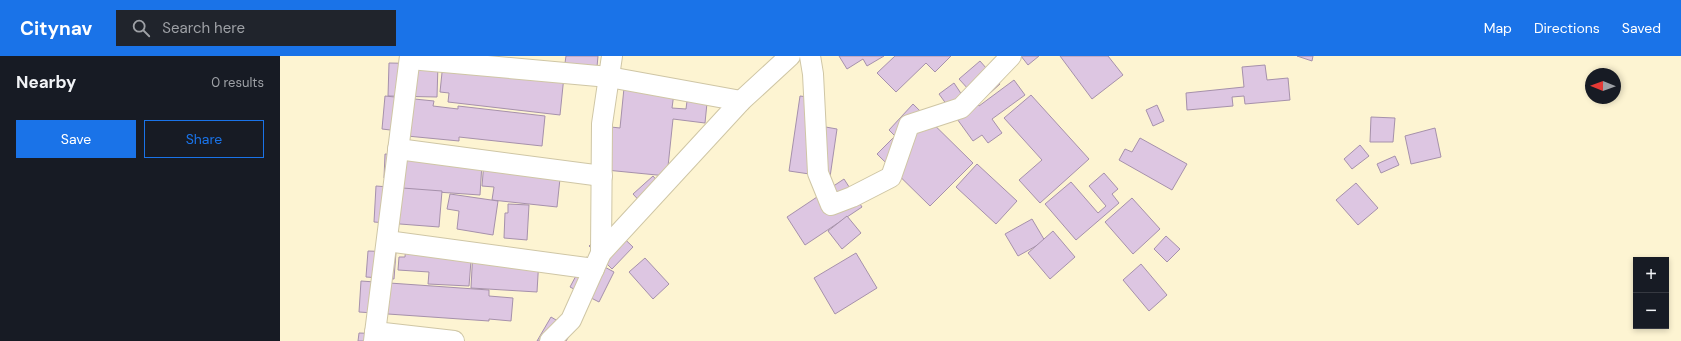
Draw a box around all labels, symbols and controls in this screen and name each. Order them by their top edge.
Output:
search box [116,10,396,46]
text: Citynav [20,16,92,41]
icon: search [130,17,152,39]
text: Search here [162,18,245,38]
text: Map [1484,19,1512,37]
text: Directions [1534,19,1600,37]
text: Saved [1622,19,1661,37]
north arrow [1585,68,1621,104]
text: Nearby [16,71,76,93]
text: 0 results [211,74,264,91]
button: Save [16,120,136,158]
button: Share [144,120,264,158]
map controls [1633,257,1669,329]
button: + [1633,257,1669,293]
button: − [1633,293,1669,329]

